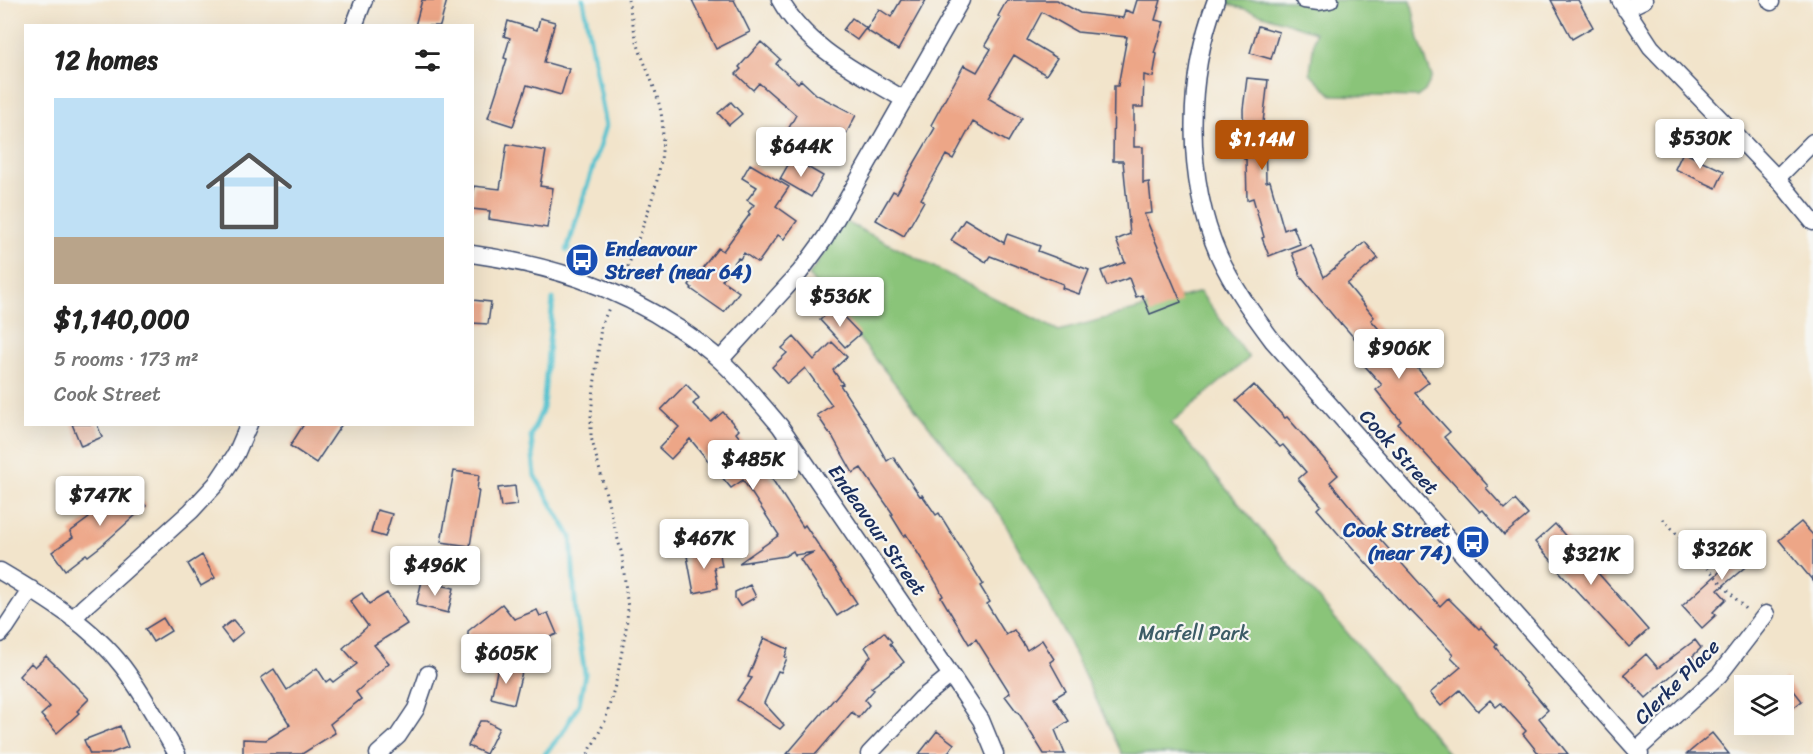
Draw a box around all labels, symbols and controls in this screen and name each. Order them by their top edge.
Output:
text: 12 homes [54,37,158,83]
icon: filters [411,44,444,77]
pin: $530K [1658,119,1742,170]
pin: $1.14M [1213,120,1311,171]
text: $530K [1669,121,1731,156]
text: $1.14M [1229,122,1295,157]
pin: $644K [759,127,843,178]
text: $644K [770,129,832,164]
icon: home [195,137,303,245]
place label: Endeavour Street (near 64) [604,232,752,290]
bus stop icon: Endeavour Street (near 64) [564,242,600,278]
pin: $536K [798,277,882,328]
text: $536K [810,279,870,314]
text: $1,140,000 [54,296,190,342]
pin: $906K [1357,329,1441,380]
text: $906K [1368,331,1430,366]
text: 5 rooms · 173 m² [54,342,199,377]
text: Cook Street [54,377,161,412]
street label: Cook Street [1350,401,1448,504]
pin: $485K [711,440,795,491]
text: $485K [722,442,784,477]
street label: Endeavour Street [818,457,936,603]
pin: $747K [58,476,142,527]
text: $747K [70,478,130,513]
place label: Cook Street (near 74) [1342,513,1452,571]
pin: $467K [662,519,746,570]
text: $467K [674,521,734,556]
bus stop icon: Cook Street (near 74) [1455,524,1491,560]
pin: $326K [1680,530,1764,581]
text: $326K [1692,532,1752,567]
pin: $321K [1549,535,1633,586]
text: $321K [1563,537,1619,572]
pin: $496K [393,546,477,597]
text: $496K [404,548,466,583]
park label: Marfell Park [1138,616,1250,651]
street label: Clerke Place [1625,630,1729,734]
pin: $605K [464,634,548,685]
text: $605K [475,636,537,671]
map controls [1734,675,1794,735]
button: layers [1734,675,1794,735]

